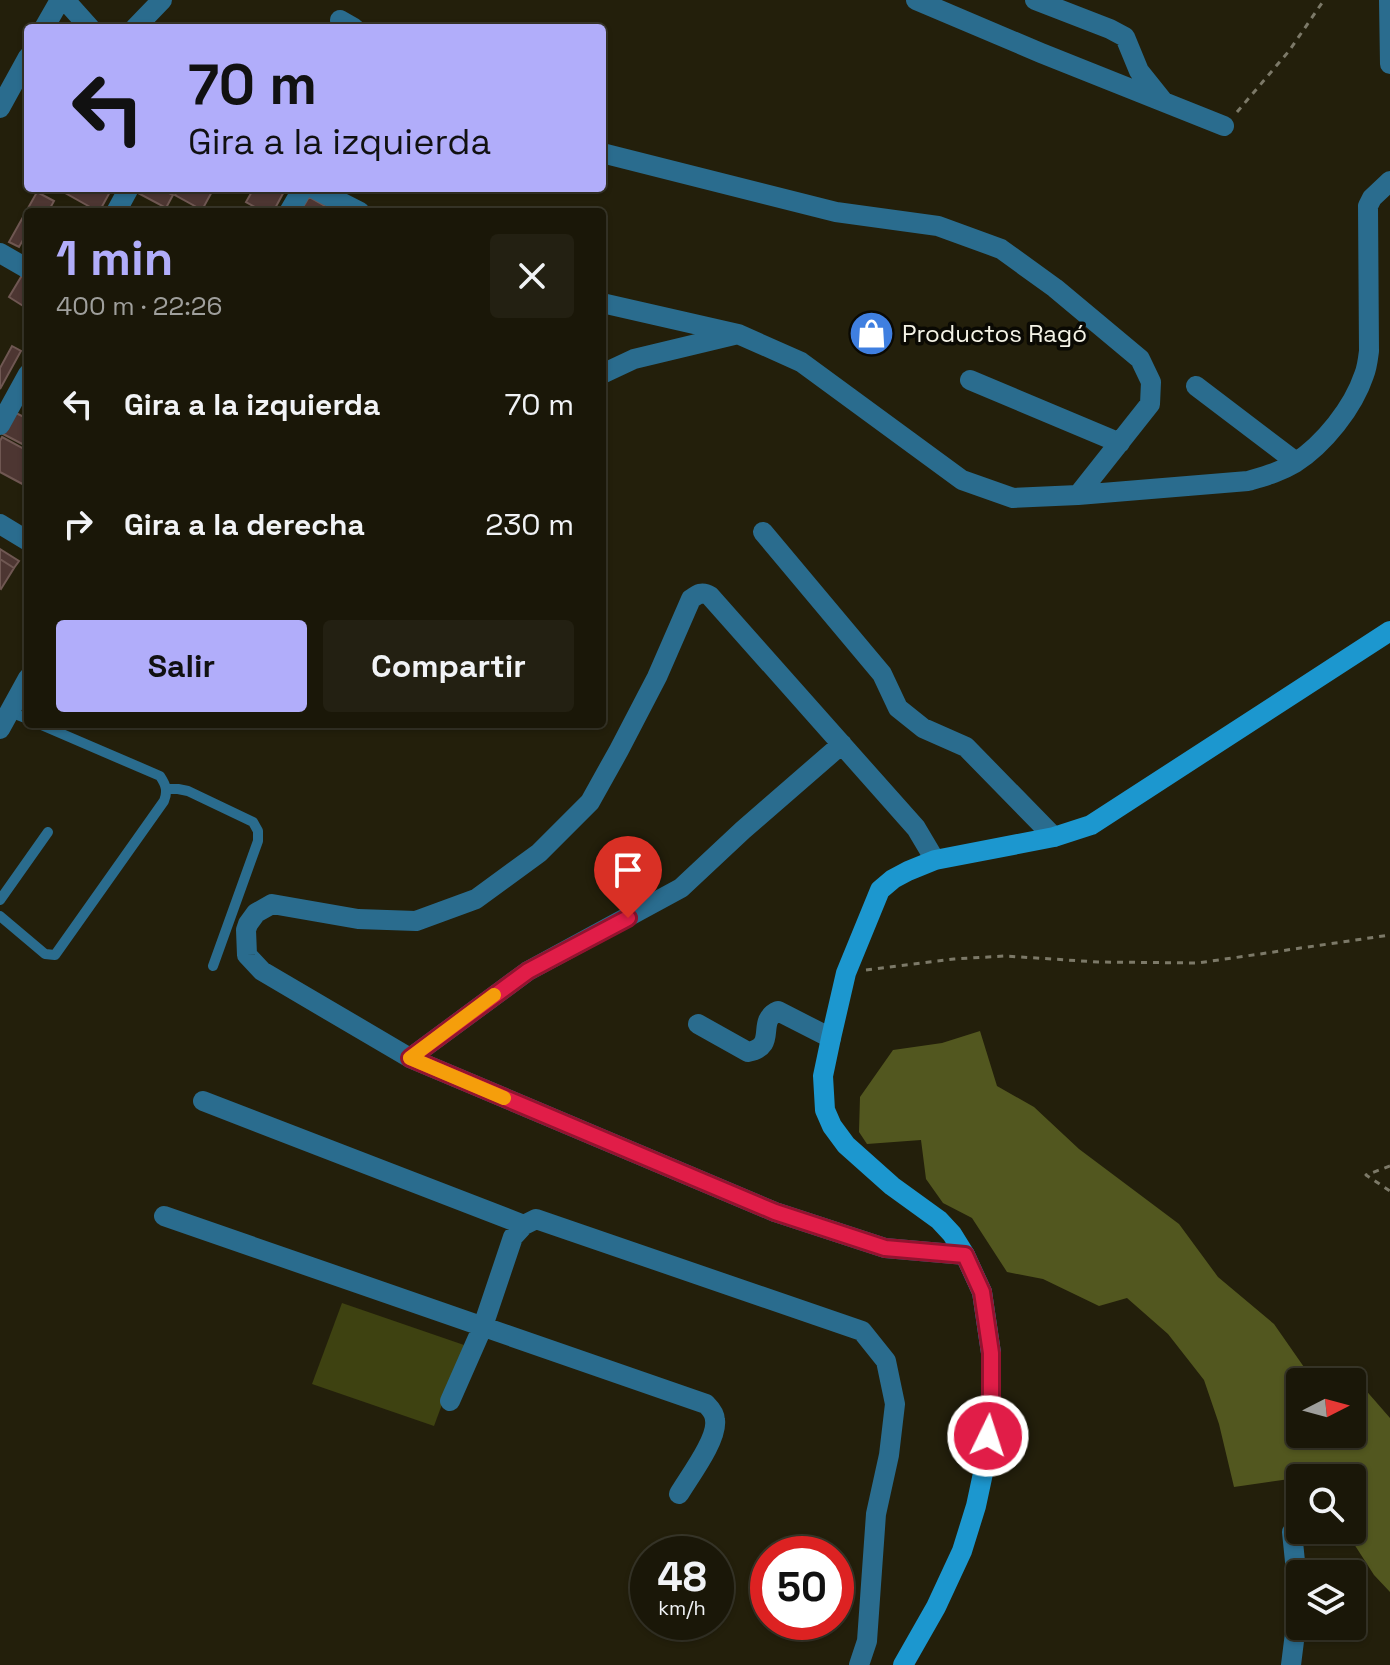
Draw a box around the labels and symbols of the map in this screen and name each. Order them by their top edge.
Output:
shop icon: Productos Ragó [847,310,895,358]
place label: Productos Ragó [902,318,1087,349]
pin [594,836,662,918]
north arrow [1286,1368,1366,1448]
position arrow [946,1394,1030,1478]
speed limit sign: 50 [750,1536,854,1640]

